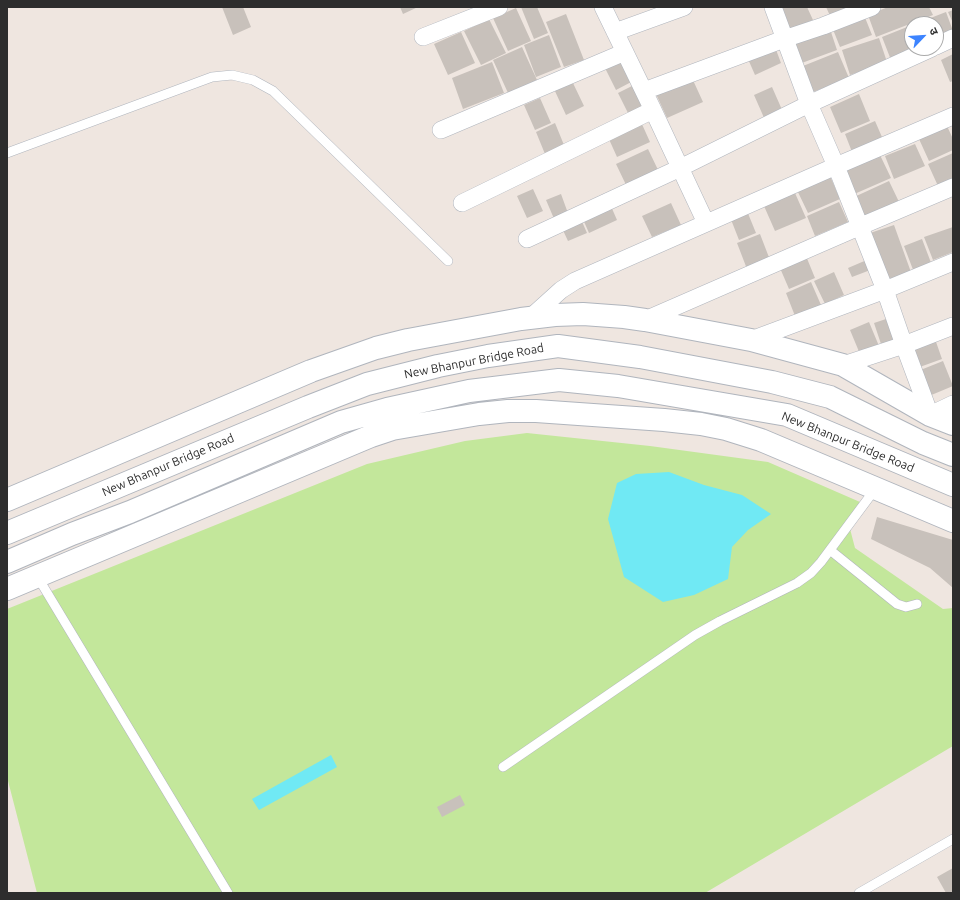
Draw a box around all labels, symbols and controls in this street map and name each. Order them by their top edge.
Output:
north arrow [904,16,944,56]
text: उ [927,26,941,37]
street label: New Bhanpur Bridge Road [403,340,545,382]
street label: New Bhanpur Bridge Road [779,409,917,475]
street label: New Bhanpur Bridge Road [100,431,236,499]

